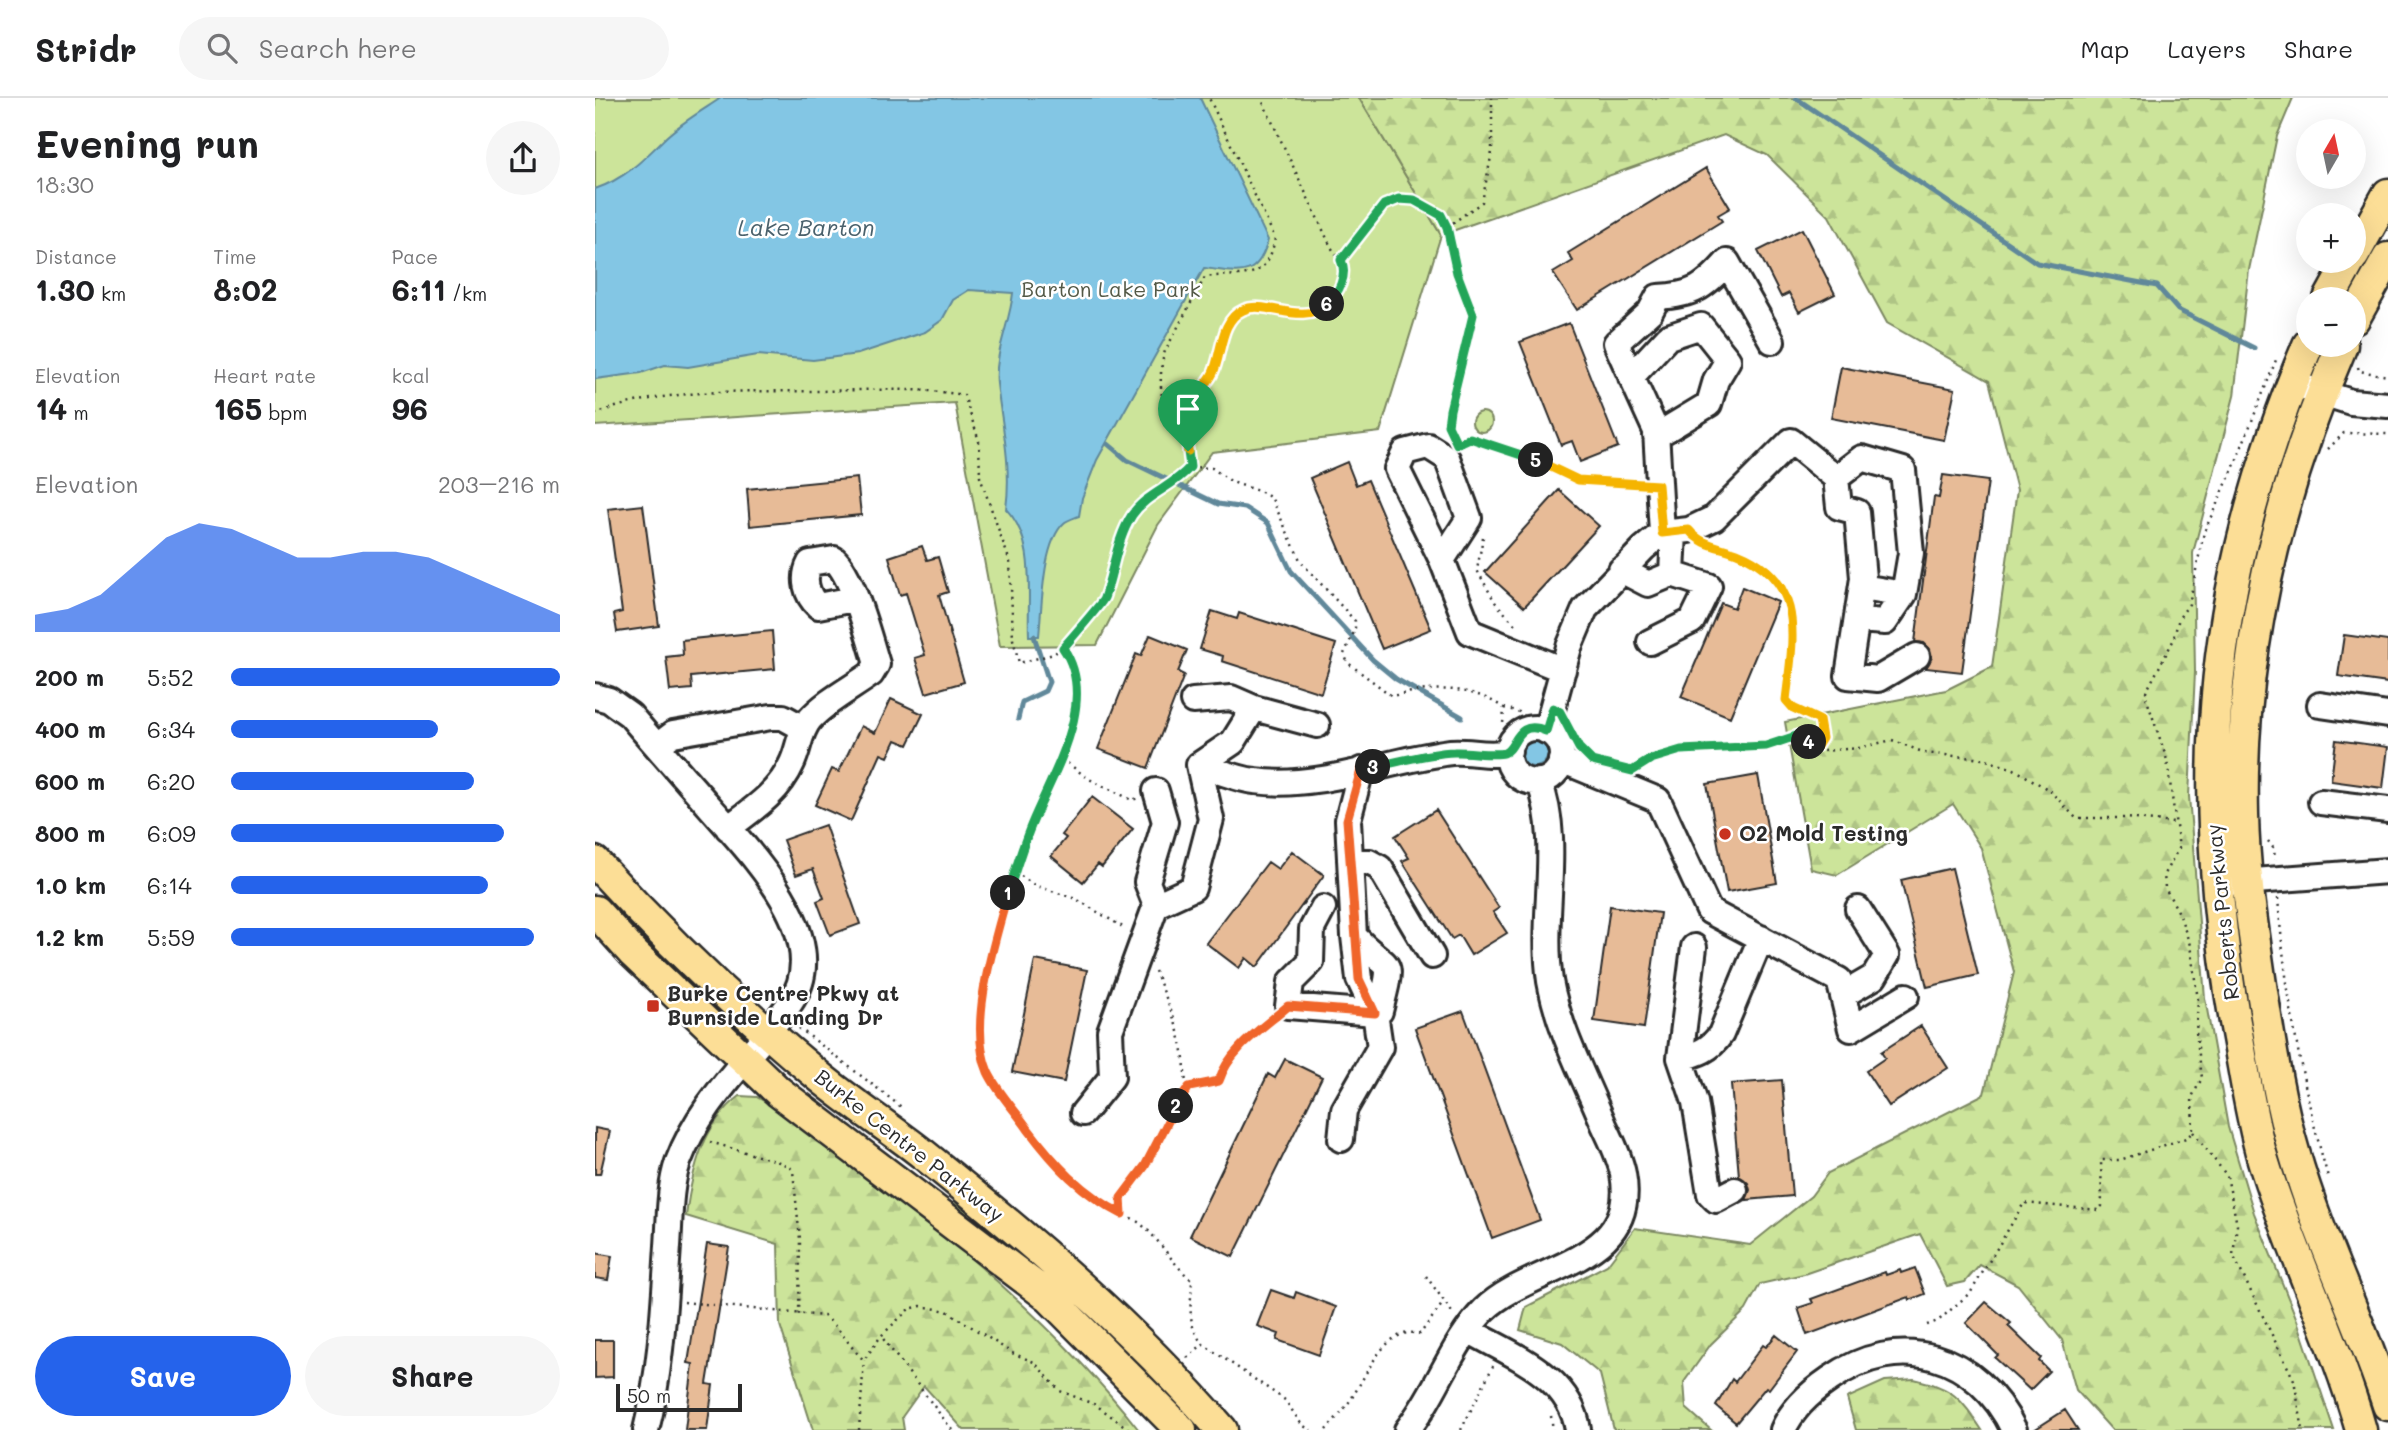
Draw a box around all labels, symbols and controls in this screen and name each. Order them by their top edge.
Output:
search box [179,17,669,80]
text: Stridr [35,27,137,70]
icon: search [203,29,241,67]
text: Search here [259,31,417,65]
text: Map [2081,33,2129,64]
text: Layers [2167,33,2246,64]
text: Share [2284,33,2353,64]
text: Evening run [35,118,259,168]
north arrow [2296,119,2366,189]
map controls [2296,119,2366,357]
button: share [486,121,560,195]
text: 18:30 [35,169,94,199]
button: + [2296,203,2366,273]
water label: Lake Barton [738,212,874,242]
text: Distance [35,244,117,269]
text: Time [213,244,257,269]
text: Pace [392,244,438,269]
text: 1.30 [35,269,95,309]
text: 8:02 [213,269,278,309]
text: 6:11 [392,269,446,309]
park label: Barton Lake Park [1021,275,1201,302]
text: km [95,281,126,306]
text: /km [446,281,487,306]
pin: 6 [1309,286,1345,322]
button: − [2296,287,2366,357]
text: 6 [1321,291,1332,316]
text: Elevation [35,363,120,388]
text: Heart rate [213,363,316,388]
text: kcal [392,363,430,388]
pin [1158,379,1218,451]
text: 14 [35,388,67,428]
text: 165 [213,388,262,428]
text: 96 [392,388,428,428]
icon: arrive [1169,390,1207,428]
text: m [67,400,89,425]
text: bpm [262,400,307,425]
pin: 5 [1518,442,1553,478]
text: 5 [1530,447,1541,472]
text: Elevation [35,469,138,499]
text: 203–216 m [438,469,560,499]
text: 200 m [35,662,104,692]
text: 5:52 [147,662,194,692]
text: 400 m [35,714,106,744]
text: 6:34 [147,714,195,744]
pin: 4 [1791,724,1827,760]
text: 4 [1802,729,1815,754]
pin: 3 [1355,750,1391,784]
text: 3 [1367,754,1378,779]
text: 600 m [35,766,105,796]
text: 6:20 [147,766,195,796]
text: 800 m [35,818,105,848]
text: 6:09 [147,818,196,848]
place label: O2 Mold Testing [1739,819,1908,846]
street label: Roberts Parkway [2199,823,2244,1002]
marker: O2 Mold Testing [1717,826,1733,842]
text: 1.0 km [35,870,106,900]
text: 6:14 [147,870,192,900]
pin: 1 [991,876,1025,910]
text: 1 [1003,880,1012,905]
text: 1.2 km [35,922,104,952]
text: 5:59 [147,922,195,952]
place label: Burke Centre Pkwy at Burnside Landing Dr [667,979,899,1030]
marker: Burke Centre Pkwy at Burnside Landing Dr [645,998,661,1014]
street label: Burke Centre Parkway [810,1062,1010,1227]
pin: 2 [1159,1088,1193,1124]
text: 2 [1170,1093,1181,1118]
button: Save [35,1336,291,1416]
button: Share [305,1336,560,1416]
scale bar [616,1381,742,1413]
text: 50 m [627,1383,671,1408]

